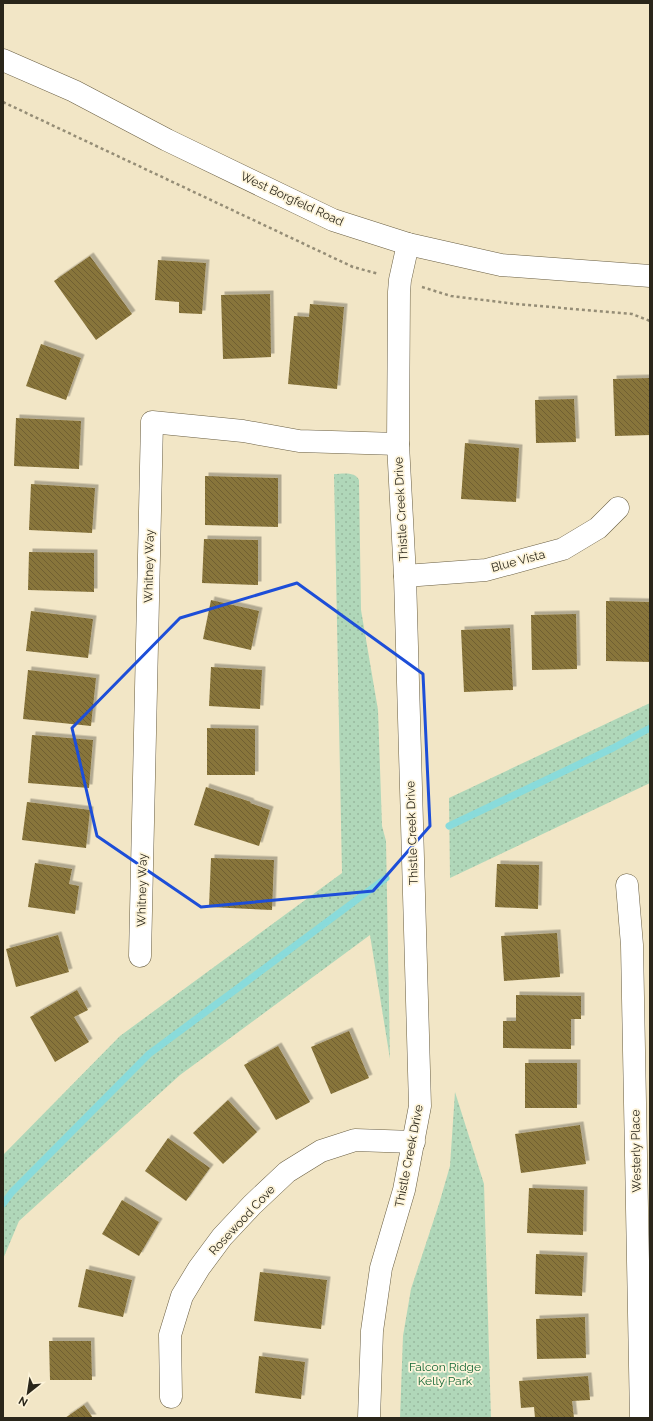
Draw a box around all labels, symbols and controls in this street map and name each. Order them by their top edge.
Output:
street label: West Borgfeld Road [238,169,346,229]
street label: Thistle Creek Drive [391,456,411,562]
street label: Whitney Way [141,529,157,603]
street label: Blue Vista [490,547,546,575]
street label: Thistle Creek Drive [403,781,421,885]
street label: Whitney Way [134,853,150,927]
street label: Thistle Creek Drive [392,1103,426,1209]
street label: Westerly Place [628,1109,644,1193]
street label: Rosewood Cove [206,1182,278,1258]
park label: Falcon Ridge Kelly Park [409,1360,481,1388]
north arrow [8,1373,48,1413]
text: N [16,1393,30,1409]

